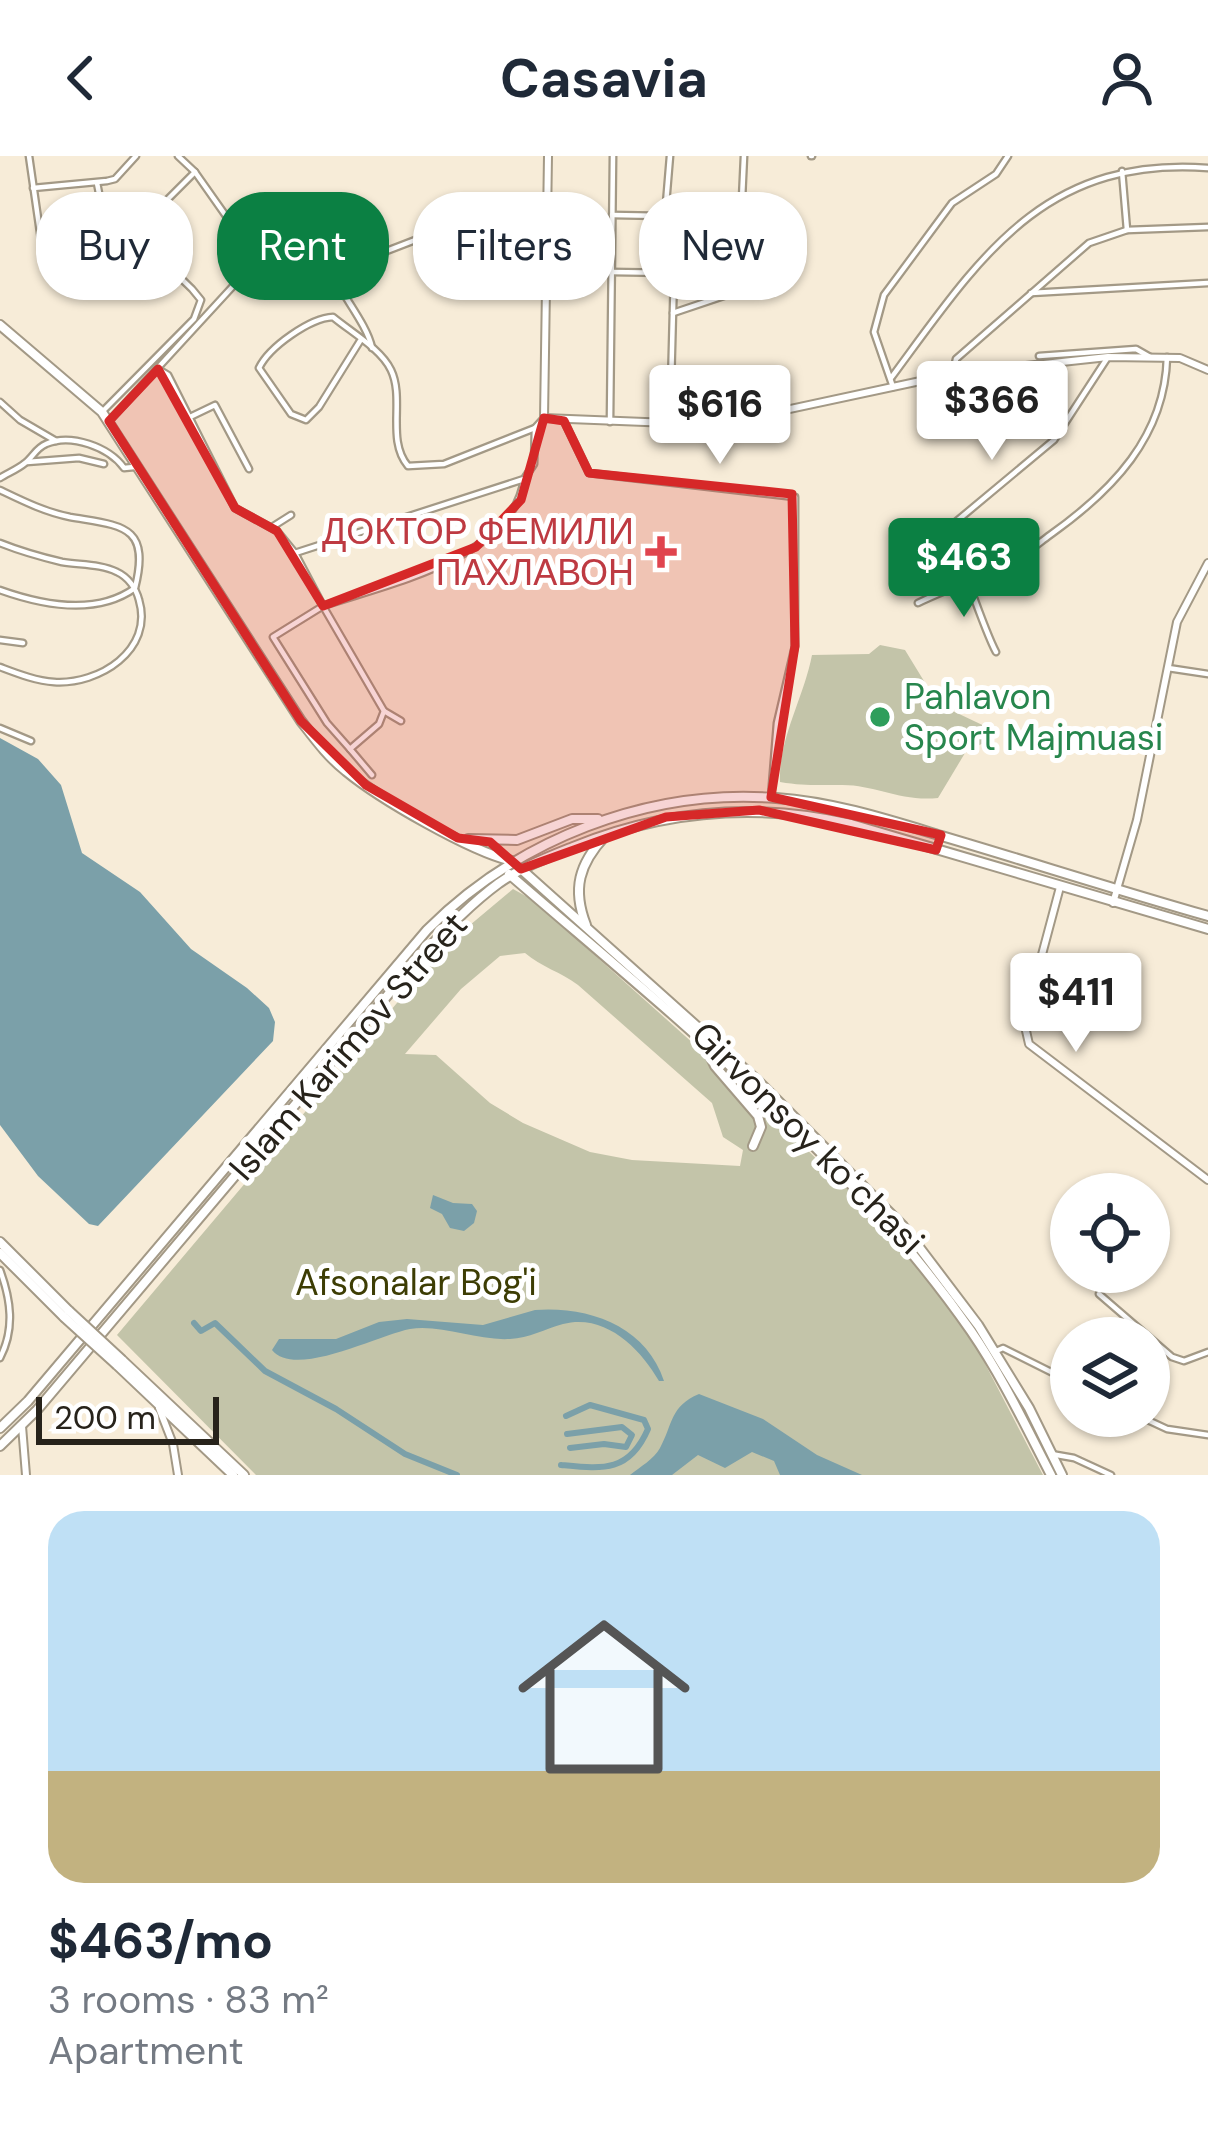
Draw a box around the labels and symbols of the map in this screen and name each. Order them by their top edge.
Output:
pin: $366 [921,361,1063,463]
pin: $616 [649,365,791,467]
place label: ДОКТОР ФЕМИЛИ ПАХЛАВОН [322,508,634,596]
pin: $463 [893,518,1035,620]
marker: ДОКТОР ФЕМИЛИ ПАХЛАВОН [645,536,677,568]
place label: Pahlavon Sport Majmuasi [904,673,1163,761]
marker: Pahlavon Sport Majmuasi [867,704,893,730]
street label: Islam Karimov Street [219,902,477,1190]
pin: $411 [1005,953,1147,1055]
street label: Girvonsoy koʻchasi [682,1012,934,1264]
park label: Afsonalar Bog'i [295,1259,537,1306]
scale bar [36,1391,219,1444]

